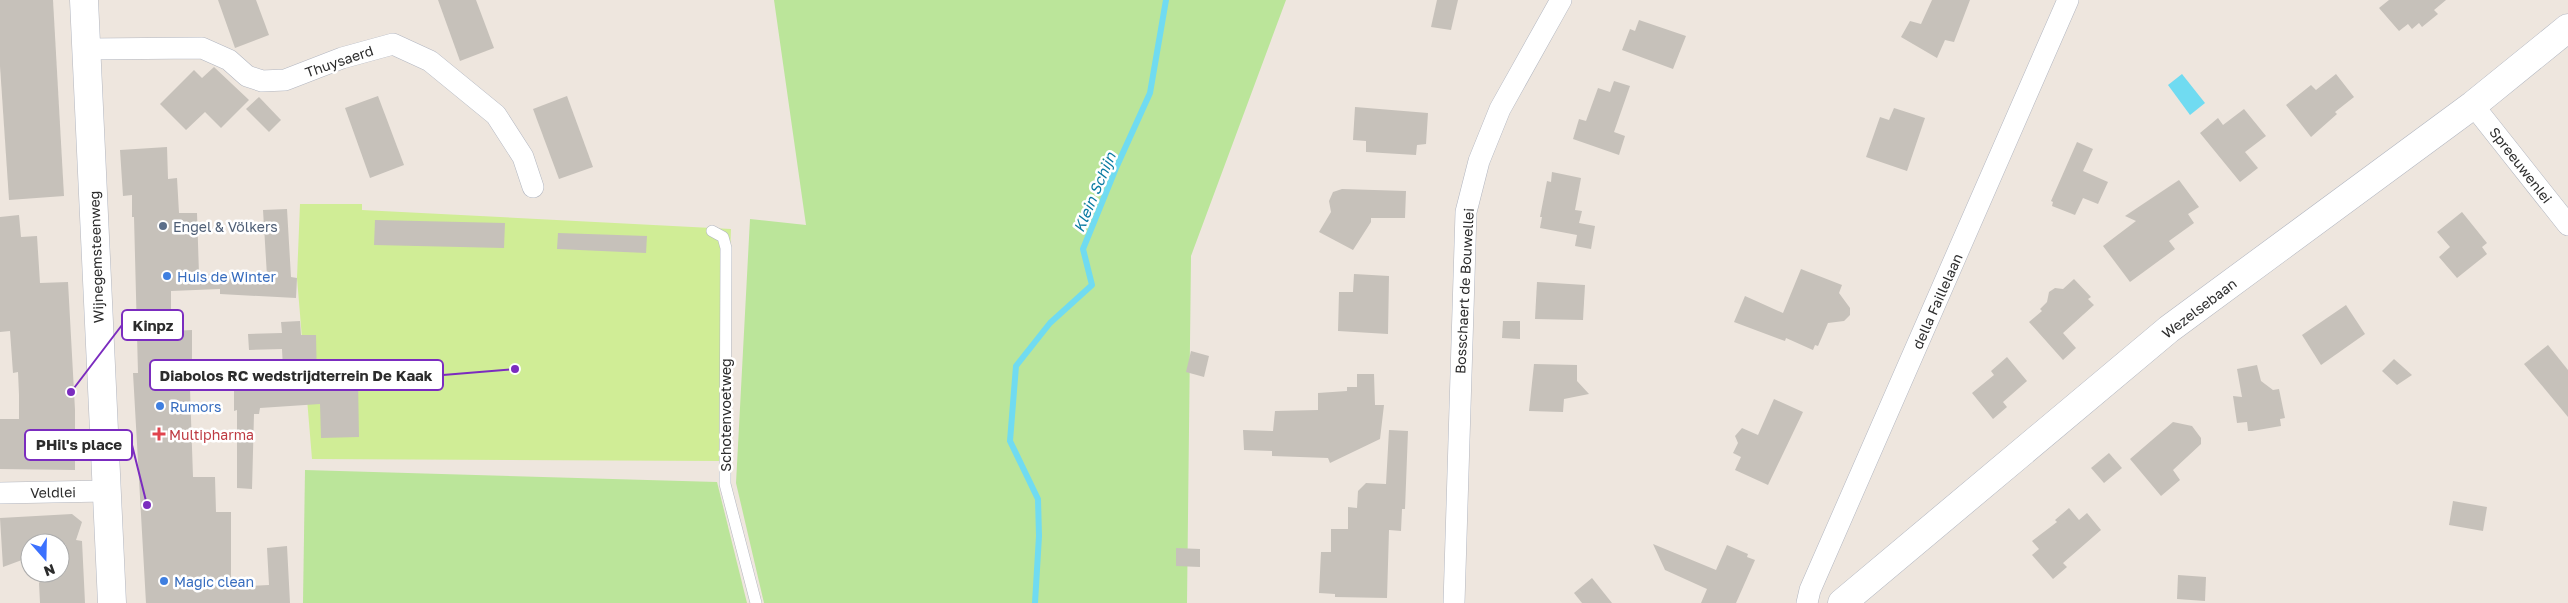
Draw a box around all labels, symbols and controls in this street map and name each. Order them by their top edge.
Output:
street label: Thuysaerd [303,41,375,81]
street label: Spreeuwenlei [2486,124,2556,206]
water label: Klein Schijn [1069,149,1120,235]
street label: Wijnegemsteenweg [85,191,107,323]
street label: Bosschaert de Bouwellei [1451,208,1477,374]
place label: Engel & Völkers [173,218,278,235]
marker: Engel & Völkers [157,220,169,232]
street label: della Faillelaan [1908,251,1966,351]
place label: Huis de Winter [177,268,276,285]
marker: Huis de Winter [161,270,173,282]
street label: Wezelsebaan [2158,274,2240,342]
callout: Kinpz [122,310,183,340]
text: Kinpz [133,316,174,334]
street label: Schotenvoetweg [717,358,734,472]
callout: Diabolos RC wedstrijdterrein De Kaak [150,360,443,390]
text: Diabolos RC wedstrijdterrein De Kaak [159,366,433,384]
place label: Rumors [170,398,221,415]
marker: Rumors [154,400,166,412]
place label: Multipharma [169,426,254,443]
marker: Multipharma [153,428,165,440]
callout: PHil's place [25,430,132,460]
text: PHil's place [36,435,122,453]
street label: Veldlei [30,483,76,501]
north arrow [20,533,70,583]
text: N [42,561,58,580]
place label: Magic clean [174,573,254,590]
marker: Magic clean [158,575,170,587]

